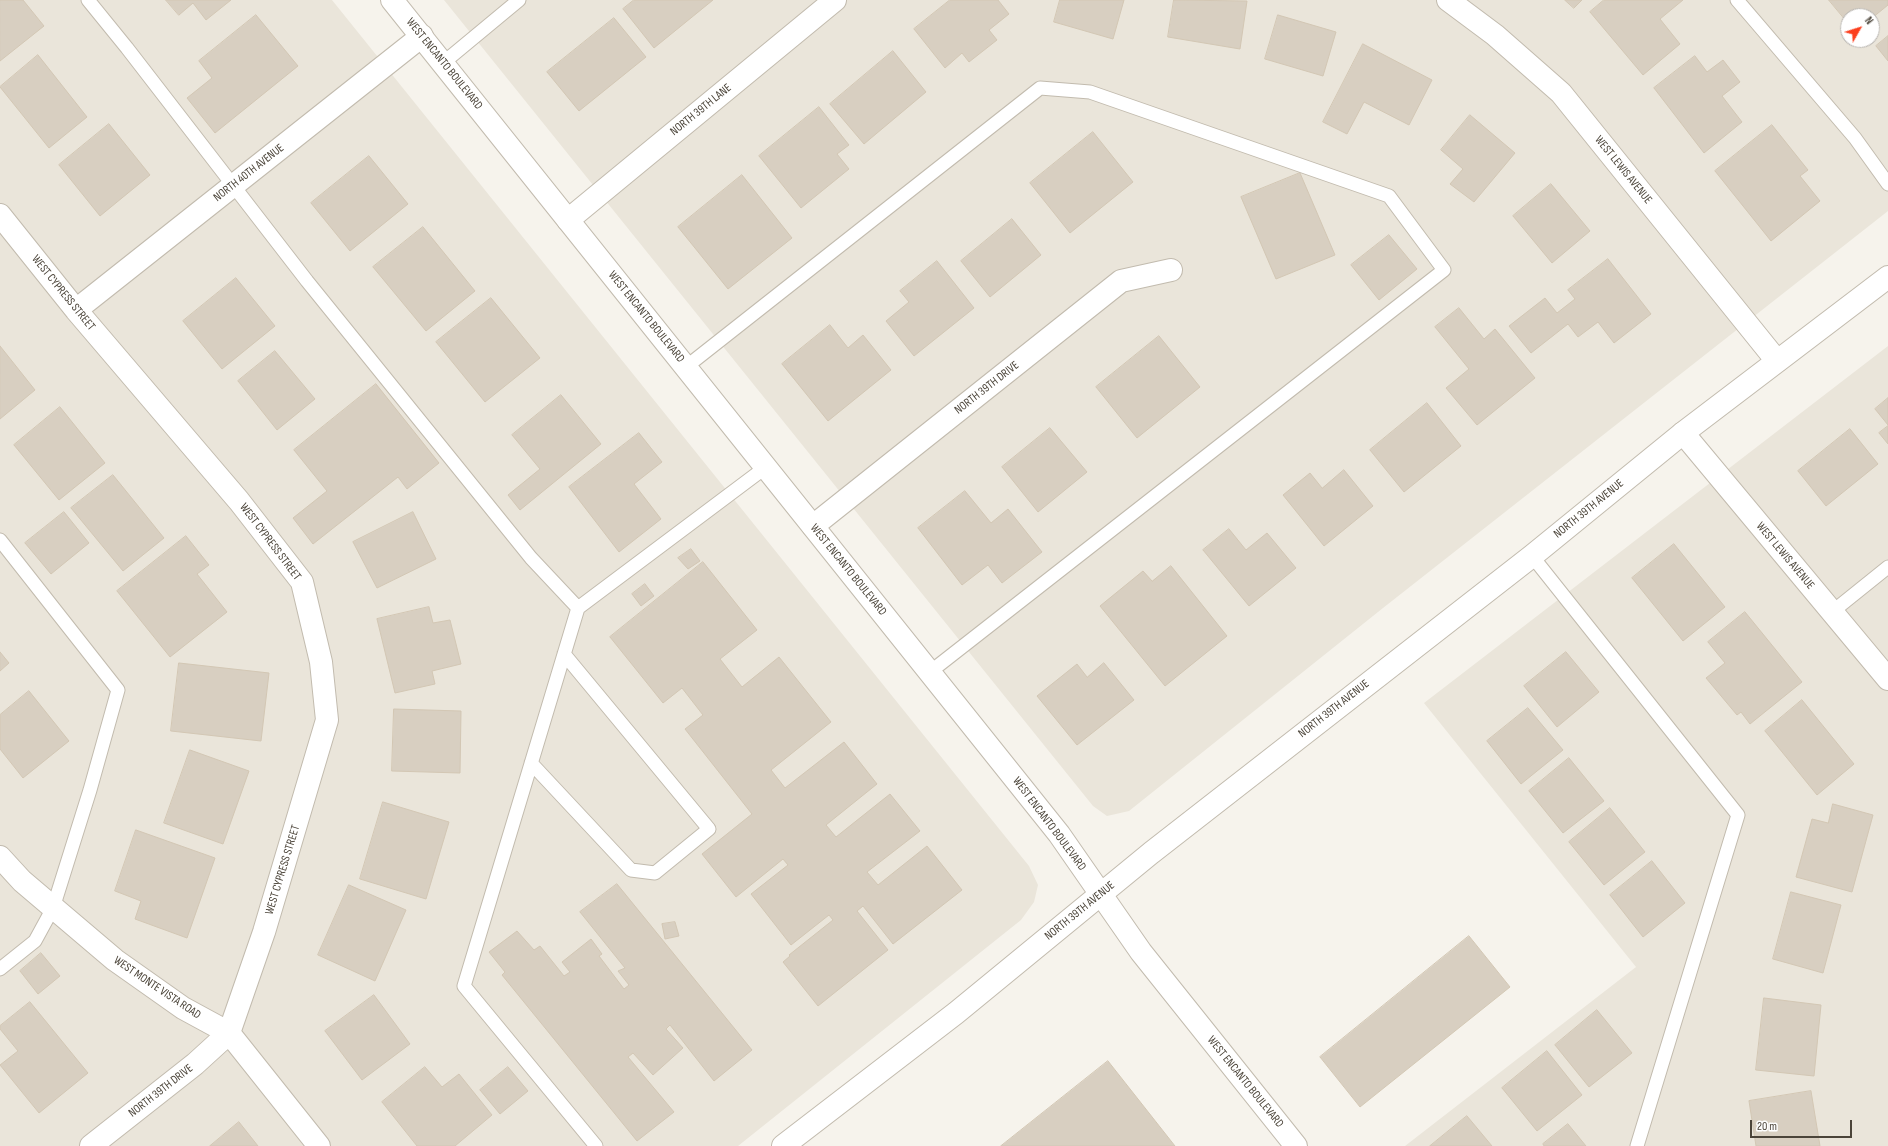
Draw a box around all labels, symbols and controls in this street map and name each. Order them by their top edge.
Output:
north arrow [1840,8,1880,48]
text: N [1862,14,1876,27]
street label: WEST ENCANTO BOULEVARD [403,15,485,113]
street label: NORTH 39TH LANE [668,81,734,139]
street label: WEST LEWIS AVENUE [1591,133,1655,207]
street label: NORTH 40TH AVENUE [211,141,287,205]
street label: WEST CYPRESS STREET [28,252,98,334]
street label: WEST ENCANTO BOULEVARD [605,268,687,366]
street label: NORTH 39TH DRIVE [952,358,1022,418]
street label: NORTH 39TH AVENUE [1551,476,1627,542]
street label: WEST CYPRESS STREET [236,501,304,583]
street label: WEST LEWIS AVENUE [1753,519,1817,593]
street label: WEST ENCANTO BOULEVARD [807,521,889,619]
street label: NORTH 39TH AVENUE [1296,677,1372,741]
street label: WEST ENCANTO BOULEVARD [1009,774,1089,874]
street label: WEST CYPRESS STREET [263,823,303,917]
street label: NORTH 39TH AVENUE [1042,878,1118,944]
street label: WEST MONTE VISTA ROAD [111,953,203,1023]
street label: WEST ENCANTO BOULEVARD [1204,1033,1286,1131]
street label: NORTH 39TH DRIVE [126,1061,196,1121]
scale bar [1752,1112,1854,1138]
text: 20 m [1757,1119,1777,1134]

